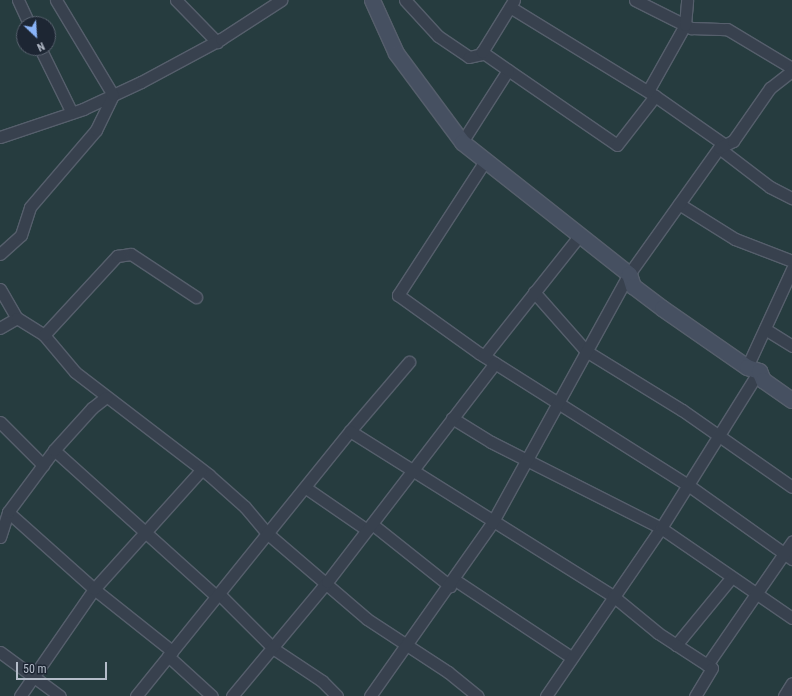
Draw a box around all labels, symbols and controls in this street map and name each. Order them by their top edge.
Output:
north arrow [16,16,56,56]
text: N [35,39,47,54]
scale bar [18,654,109,680]
text: 50 m [23,662,47,676]

